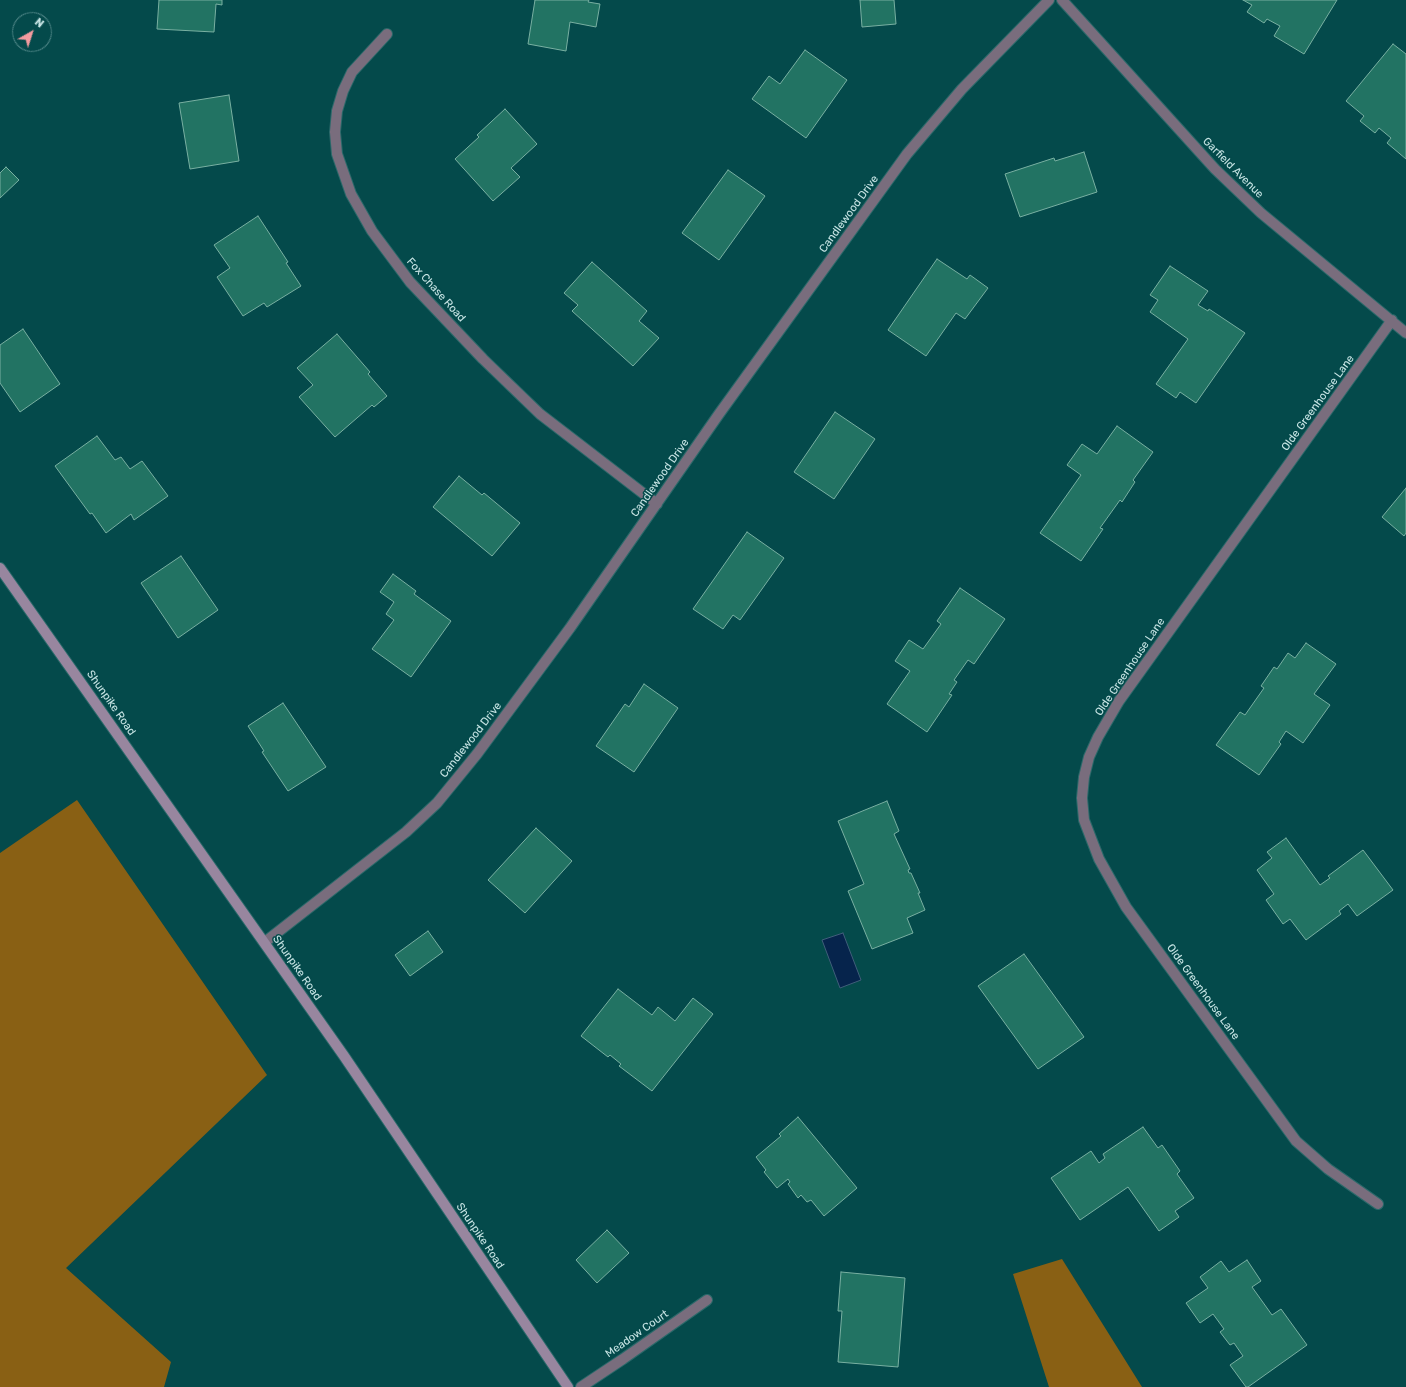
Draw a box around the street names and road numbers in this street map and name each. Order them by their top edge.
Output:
street label: Garfield Avenue [1200,135,1266,201]
street label: Candlewood Drive [817,173,881,255]
street label: Fox Chase Road [404,255,468,325]
street label: Olde Greenhouse Lane [1279,352,1357,454]
street label: Candlewood Drive [628,436,692,520]
street label: Olde Greenhouse Lane [1092,616,1168,718]
street label: Shunpike Road [84,668,138,738]
street label: Candlewood Drive [437,700,505,780]
street label: Shunpike Road [270,933,324,1003]
street label: Olde Greenhouse Lane [1164,941,1242,1043]
street label: Shunpike Road [453,1201,507,1271]
street label: Meadow Court [603,1307,671,1361]

